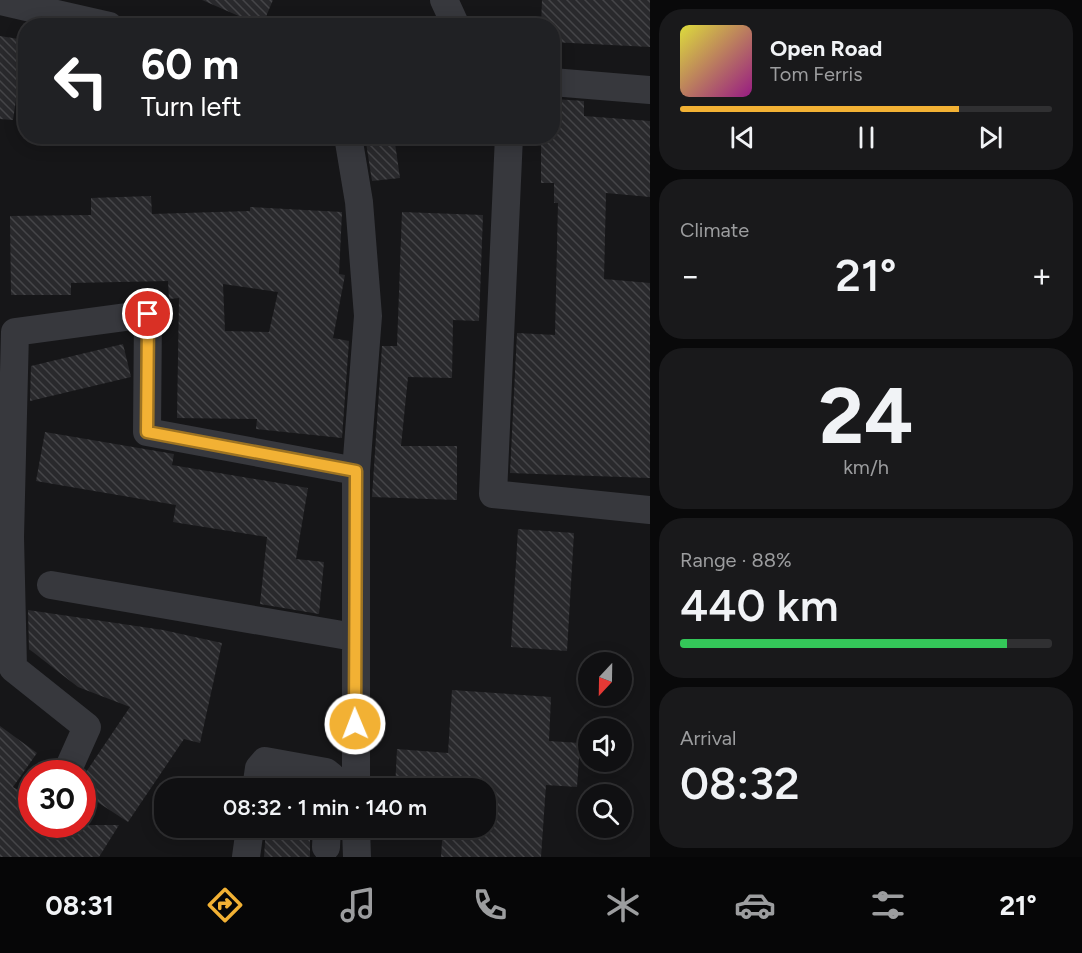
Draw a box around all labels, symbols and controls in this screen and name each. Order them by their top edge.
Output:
text: Open Road [770,35,882,62]
text: 60 m [141,39,239,90]
icon: left [42,42,120,120]
text: Tom Ferris [770,62,863,86]
text: Turn left [141,90,241,123]
icon: previous [726,121,759,154]
icon: pause [850,121,883,154]
icon: next [974,121,1007,154]
text: Climate [680,218,749,242]
text: 21° [835,248,897,302]
text: − [680,256,701,295]
text: + [1031,256,1052,295]
pin [122,288,173,339]
icon: arrive [131,297,164,330]
text: 24 [819,369,913,463]
text: km/h [843,455,889,479]
text: Range · 88% [680,548,792,572]
text: 440 km [680,578,839,632]
north arrow [578,652,632,706]
map controls [578,652,632,838]
position arrow [323,692,387,756]
button: sound [578,718,632,772]
text: Arrival [680,726,736,750]
text: 08:32 [680,756,800,810]
speed limit sign: 30 [18,760,96,838]
button: search [578,784,632,838]
text: 08:32 · 1 min · 140 m [223,794,427,821]
icon: directions [204,884,246,926]
icon: music [337,884,379,926]
icon: phone [469,884,511,926]
icon: climate [602,884,644,926]
icon: car [734,884,776,926]
icon: filters [867,884,909,926]
text: 08:31 [45,889,114,922]
text: 21° [999,889,1037,922]

